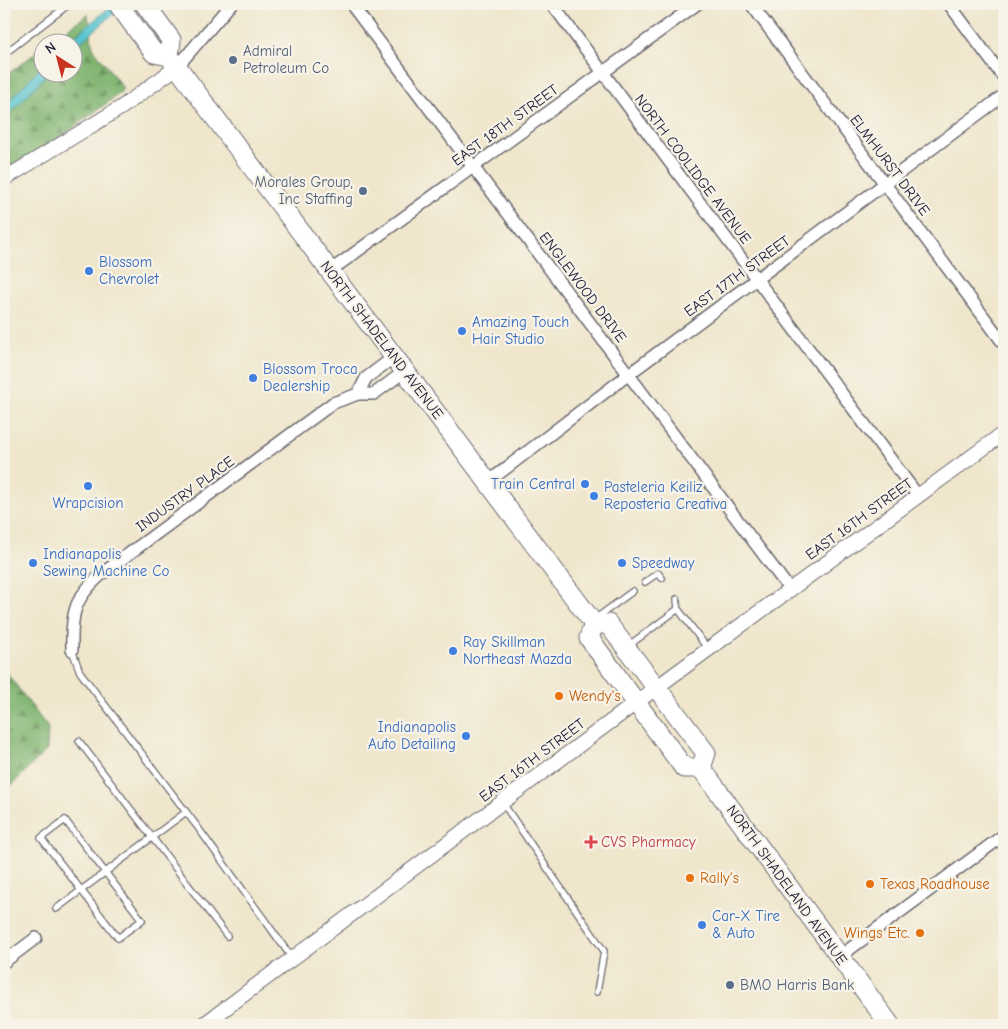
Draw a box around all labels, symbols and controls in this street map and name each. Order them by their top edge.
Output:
north arrow [32,32,82,82]
text: N [42,38,59,57]
place label: Admiral Petroleum Co [243,42,329,77]
marker: Admiral Petroleum Co [227,54,239,66]
street label: EAST 18TH STREET [448,80,562,170]
street label: NORTH COOLIDGE AVENUE [631,91,755,247]
street label: ELMHURST DRIVE [846,111,934,219]
place label: Morales Group, Inc Staffing [255,173,353,208]
marker: Morales Group, Inc Staffing [357,185,369,197]
street label: ENGLEWOOD DRIVE [536,228,630,346]
street label: EAST 17TH STREET [681,231,794,320]
place label: Blossom Chevrolet [99,253,159,288]
street label: NORTH SHADELAND AVENUE [317,257,447,423]
marker: Blossom Chevrolet [83,265,95,277]
place label: Amazing Touch Hair Studio [472,313,569,348]
marker: Amazing Touch Hair Studio [456,325,468,337]
place label: Blossom Troca Dealership [263,360,358,395]
marker: Blossom Troca Dealership [247,372,259,384]
street label: INDUSTRY PLACE [132,452,238,536]
street label: EAST 16TH STREET [802,474,916,564]
place label: Train Central [491,475,575,493]
marker: Train Central [579,478,591,490]
place label: Pasteleria Keiliz Reposteria Creativa [604,478,727,513]
marker: Wrapcision [82,480,94,492]
marker: Pasteleria Keiliz Reposteria Creativa [588,490,600,502]
place label: Wrapcision [53,494,123,512]
place label: Indianapolis Sewing Machine Co [43,545,169,580]
place label: Speedway [632,554,695,572]
marker: Indianapolis Sewing Machine Co [27,557,39,569]
marker: Speedway [616,557,628,569]
place label: Ray Skillman Northeast Mazda [463,633,572,668]
marker: Ray Skillman Northeast Mazda [447,645,459,657]
place label: Wendy's [569,687,621,705]
marker: Wendy's [553,690,565,702]
street label: EAST 16TH STREET [476,714,589,806]
place label: Indianapolis Auto Detailing [368,718,456,753]
marker: Indianapolis Auto Detailing [460,730,472,742]
street label: NORTH SHADELAND AVENUE [723,801,851,969]
place label: CVS Pharmacy [601,833,696,851]
marker: CVS Pharmacy [585,836,597,848]
place label: Rally's [700,869,739,887]
marker: Rally's [684,872,696,884]
place label: Texas Roadhouse [880,875,990,893]
marker: Texas Roadhouse [864,878,876,890]
place label: Car-X Tire & Auto [712,907,781,942]
marker: Car-X Tire & Auto [696,919,708,931]
place label: Wings Etc. [844,924,910,942]
marker: Wings Etc. [914,927,926,939]
place label: BMO Harris Bank [740,976,855,994]
marker: BMO Harris Bank [724,979,736,991]

